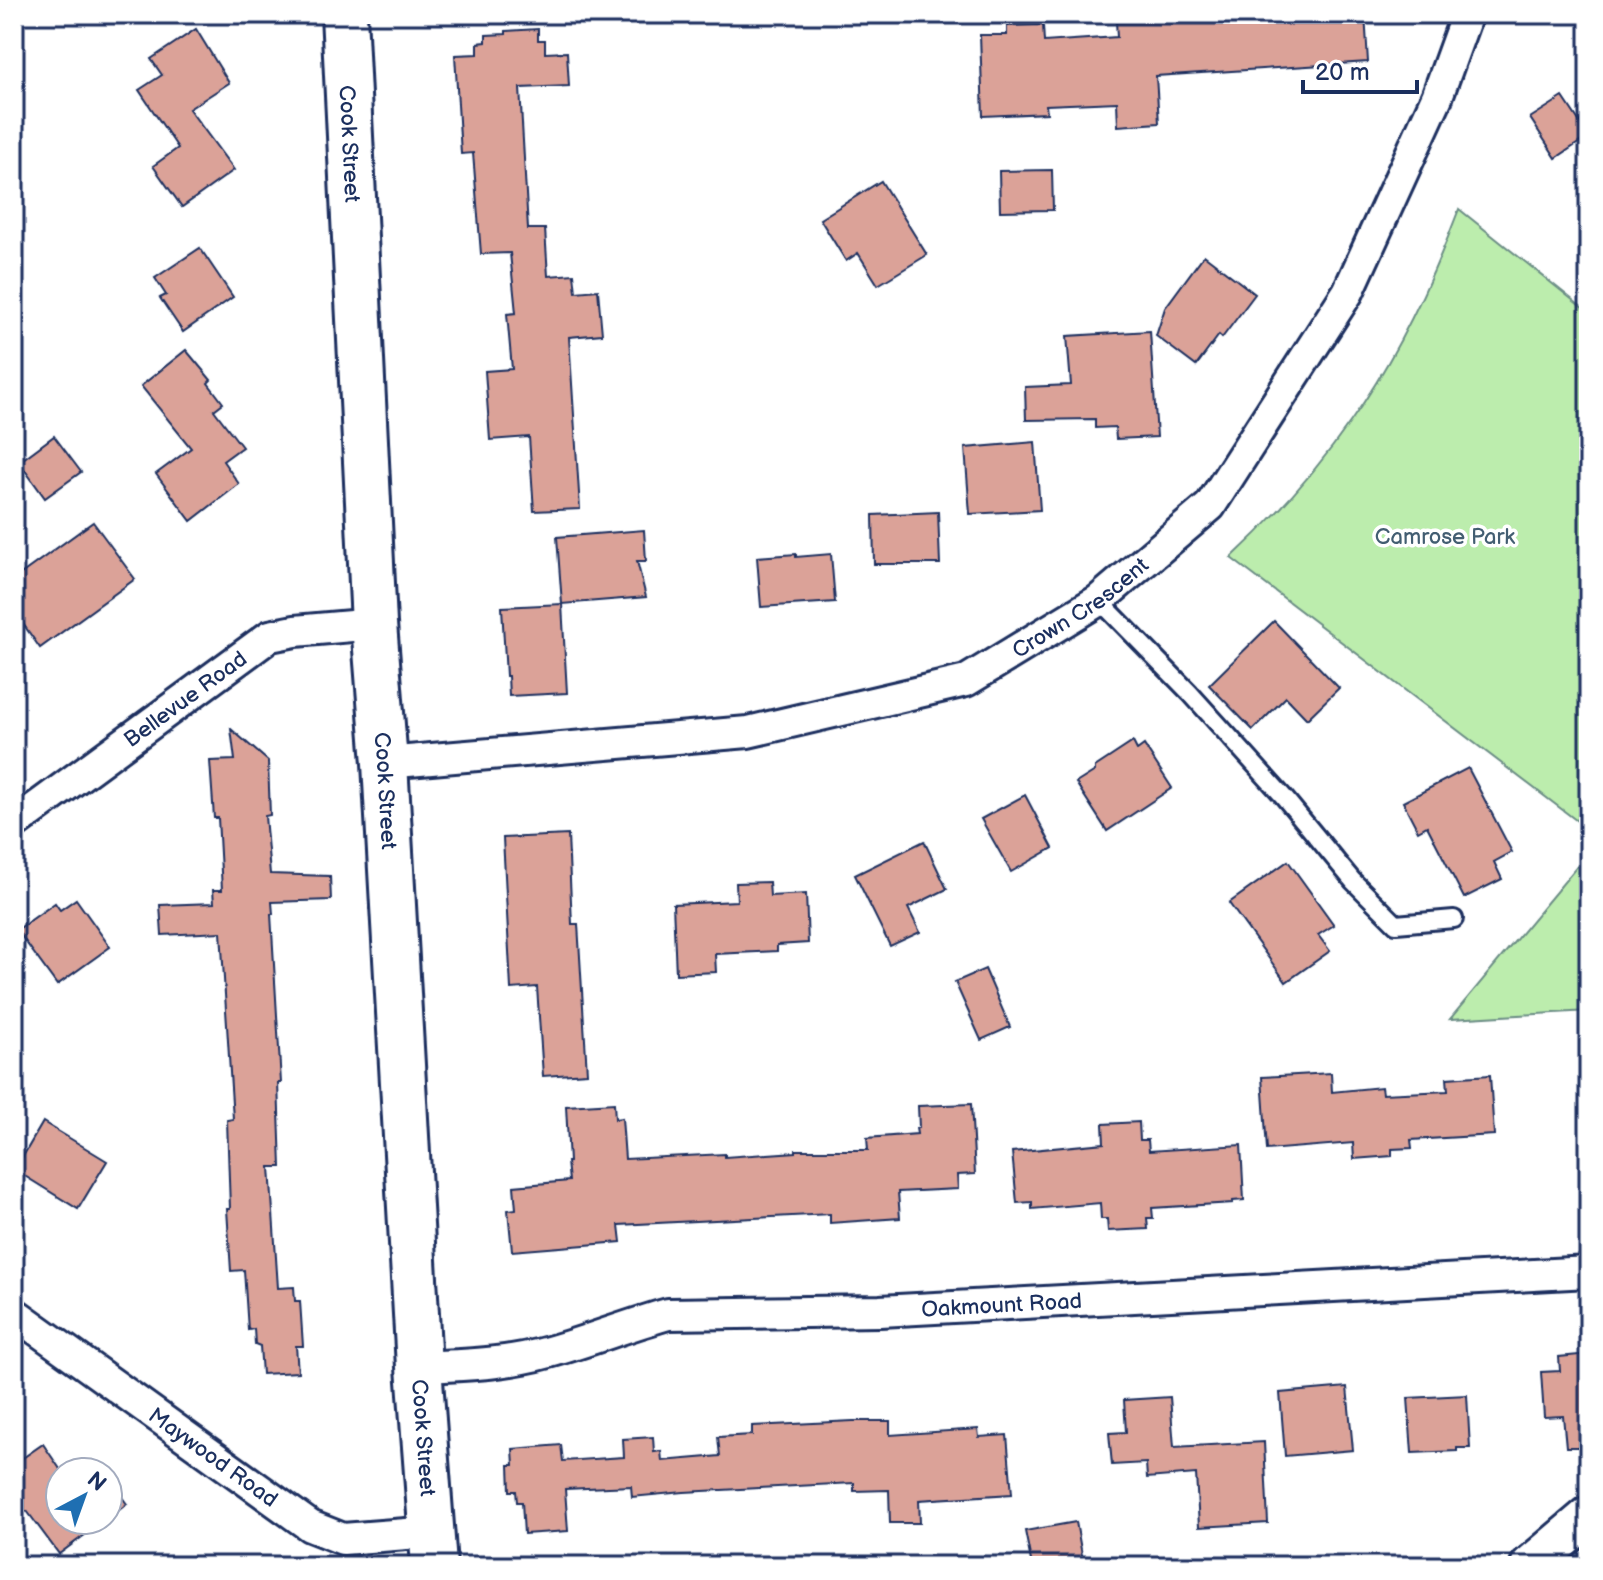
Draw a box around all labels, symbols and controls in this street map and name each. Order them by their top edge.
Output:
scale bar [1303,44,1417,94]
text: 20 m [1315,58,1370,87]
street label: Cook Street [333,85,365,203]
park label: Camrose Park [1375,524,1515,551]
street label: Crown Crescent [1008,552,1155,665]
street label: Bellevue Road [119,646,253,754]
street label: Cook Street [368,731,402,850]
street label: Oakmount Road [921,1288,1083,1324]
street label: Cook Street [405,1378,441,1498]
street label: Maywood Road [143,1402,283,1513]
north arrow [44,1456,124,1536]
text: N [81,1466,111,1498]

